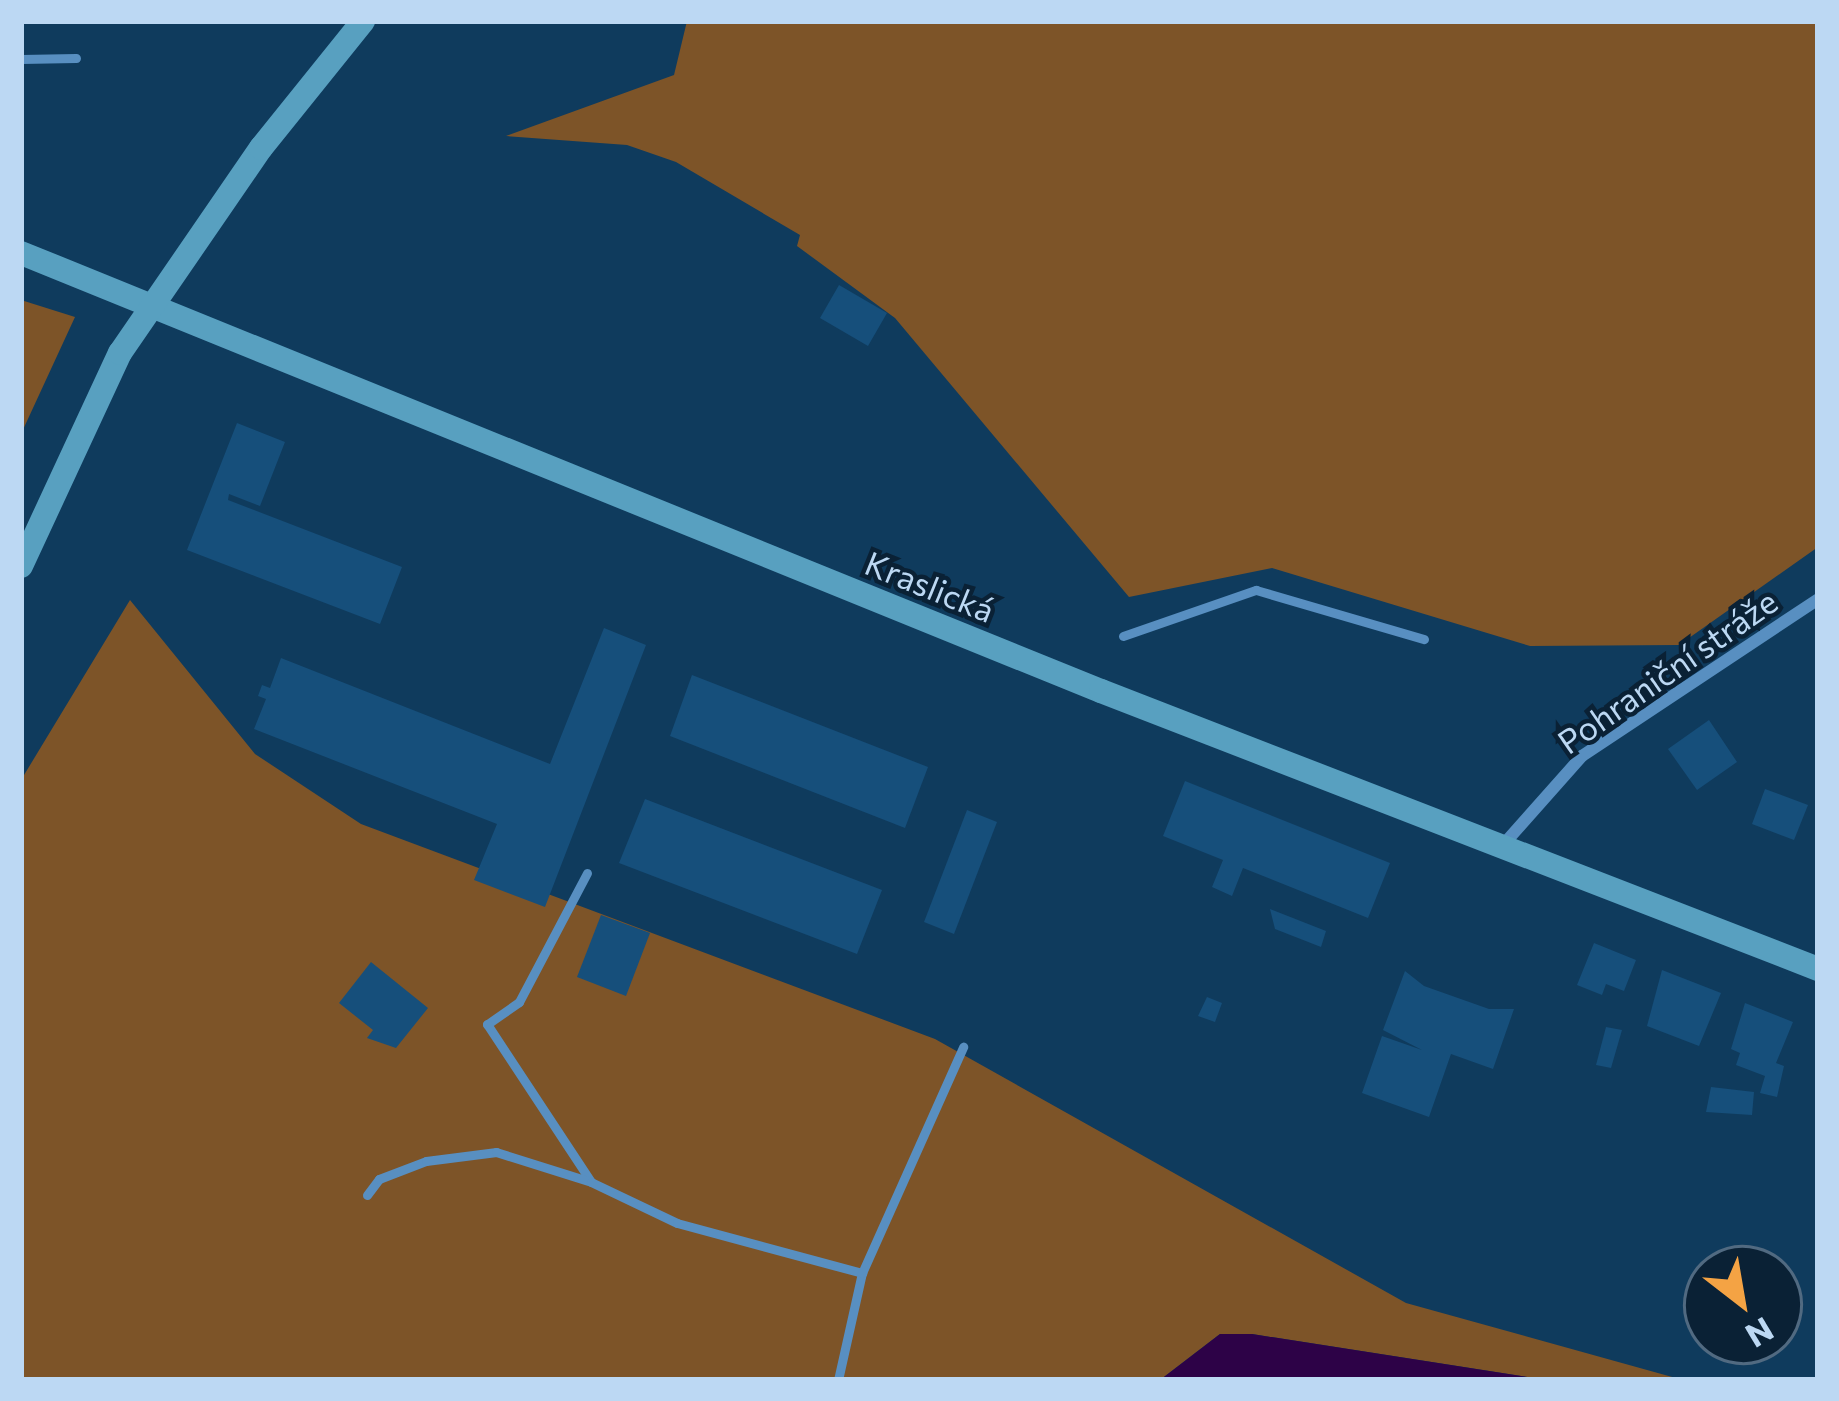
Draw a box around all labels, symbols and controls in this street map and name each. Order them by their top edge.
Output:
street label: Kraslická [860,542,1000,630]
street label: Pohraniční stráže [1550,581,1784,761]
north arrow [1683,1245,1803,1365]
text: N [1739,1310,1781,1358]

